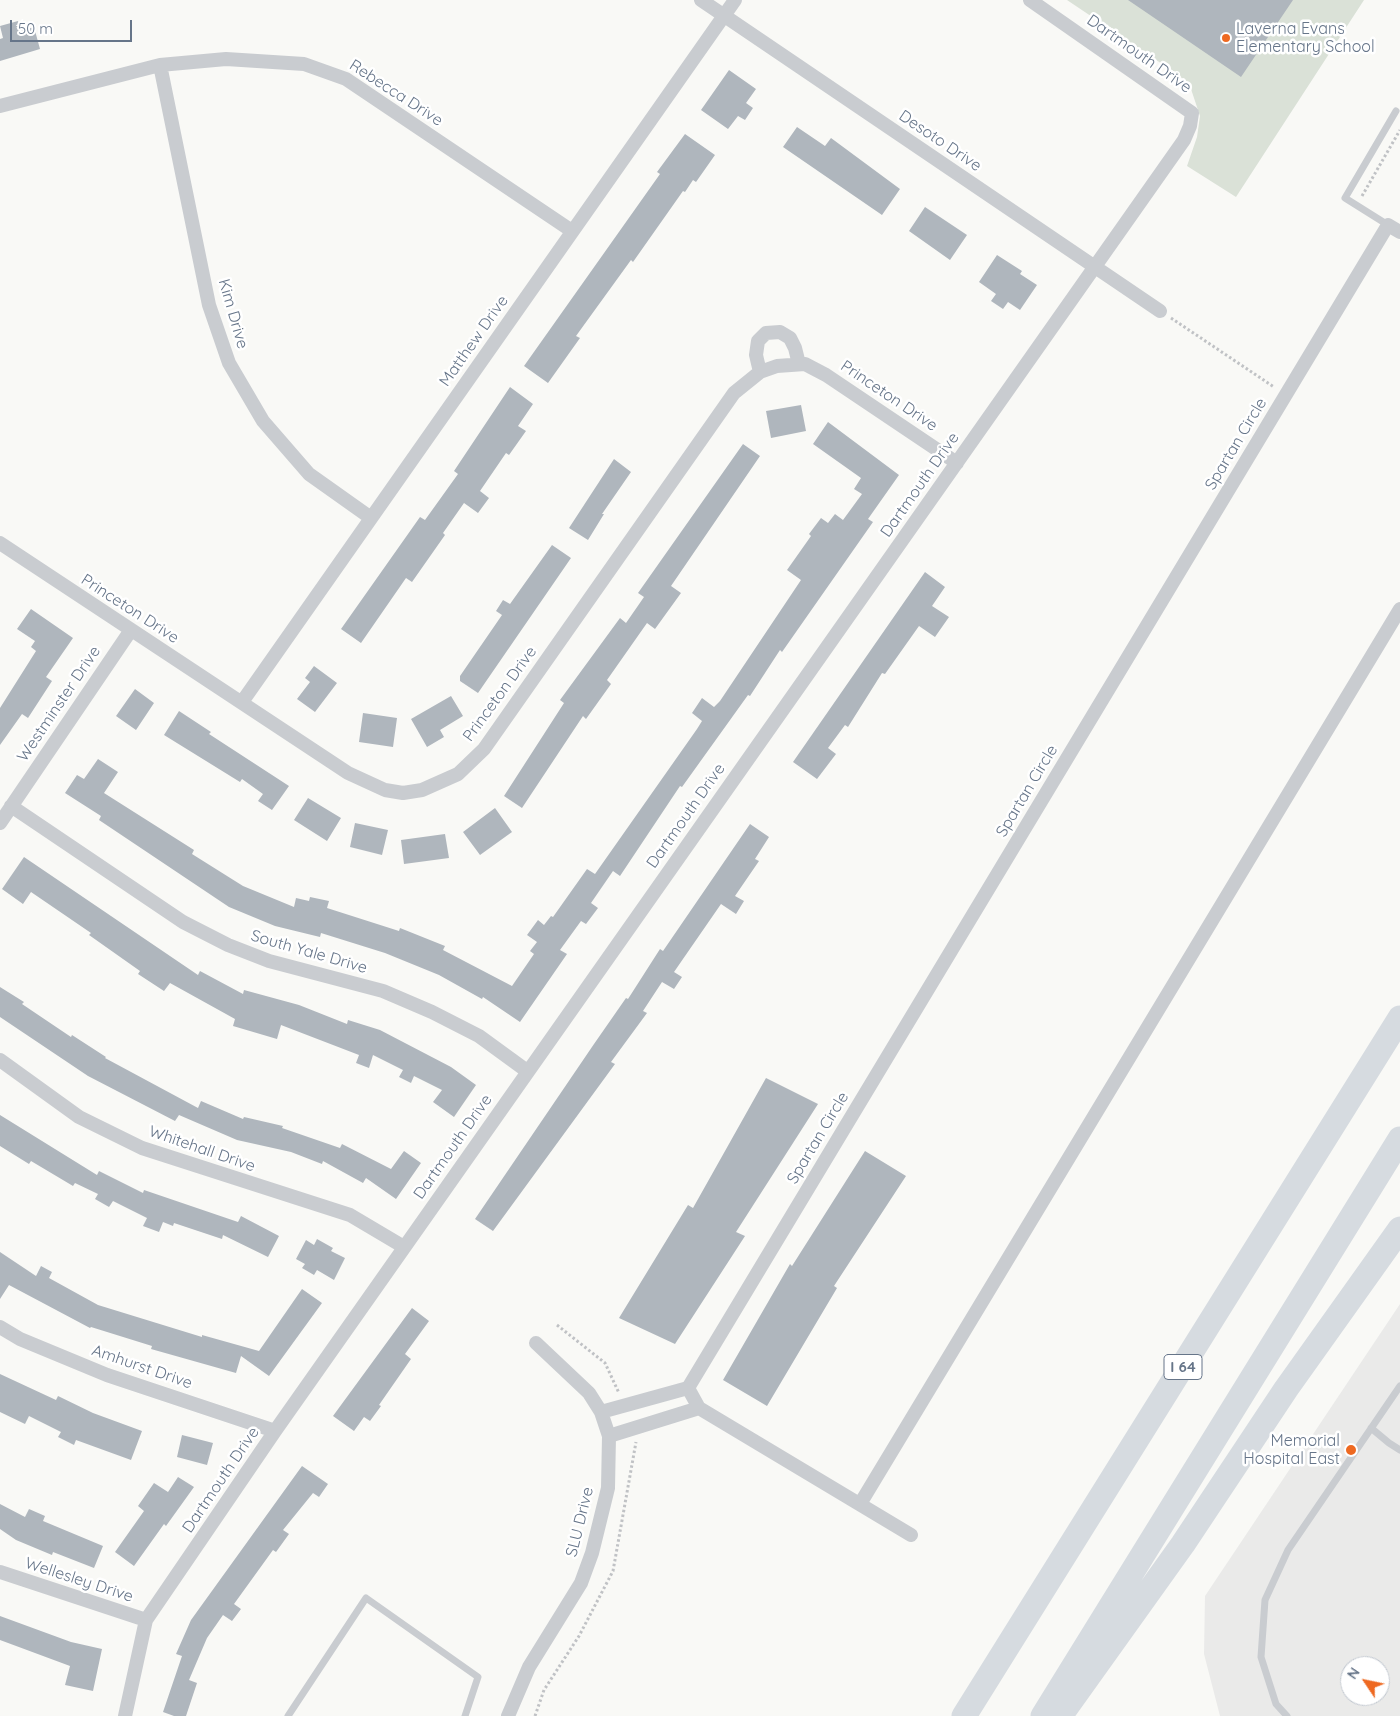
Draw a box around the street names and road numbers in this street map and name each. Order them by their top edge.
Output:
street label: Dartmouth Drive [1083,11,1195,97]
street label: Rebecca Drive [346,56,446,130]
street label: Desoto Drive [895,106,985,176]
street label: Kim Drive [214,277,252,351]
street label: Matthew Drive [436,292,512,390]
street label: Princeton Drive [837,356,941,436]
street label: Spartan Circle [1201,395,1271,493]
street label: Dartmouth Drive [877,429,963,541]
street label: Princeton Drive [77,570,183,648]
street label: Westminster Drive [13,643,105,765]
street label: Princeton Drive [459,643,541,745]
street label: Spartan Circle [992,742,1062,840]
street label: Dartmouth Drive [643,760,729,872]
street label: South Yale Drive [249,926,369,978]
street label: Spartan Circle [783,1089,853,1187]
street label: Dartmouth Drive [410,1091,496,1203]
street label: Whitehall Drive [146,1122,258,1176]
street label: Amhurst Drive [89,1341,195,1393]
road number: I 64 [1164,1354,1202,1380]
street label: Dartmouth Drive [179,1423,263,1537]
street label: SLU Drive [562,1485,598,1559]
street label: Wellesley Drive [23,1553,135,1607]

